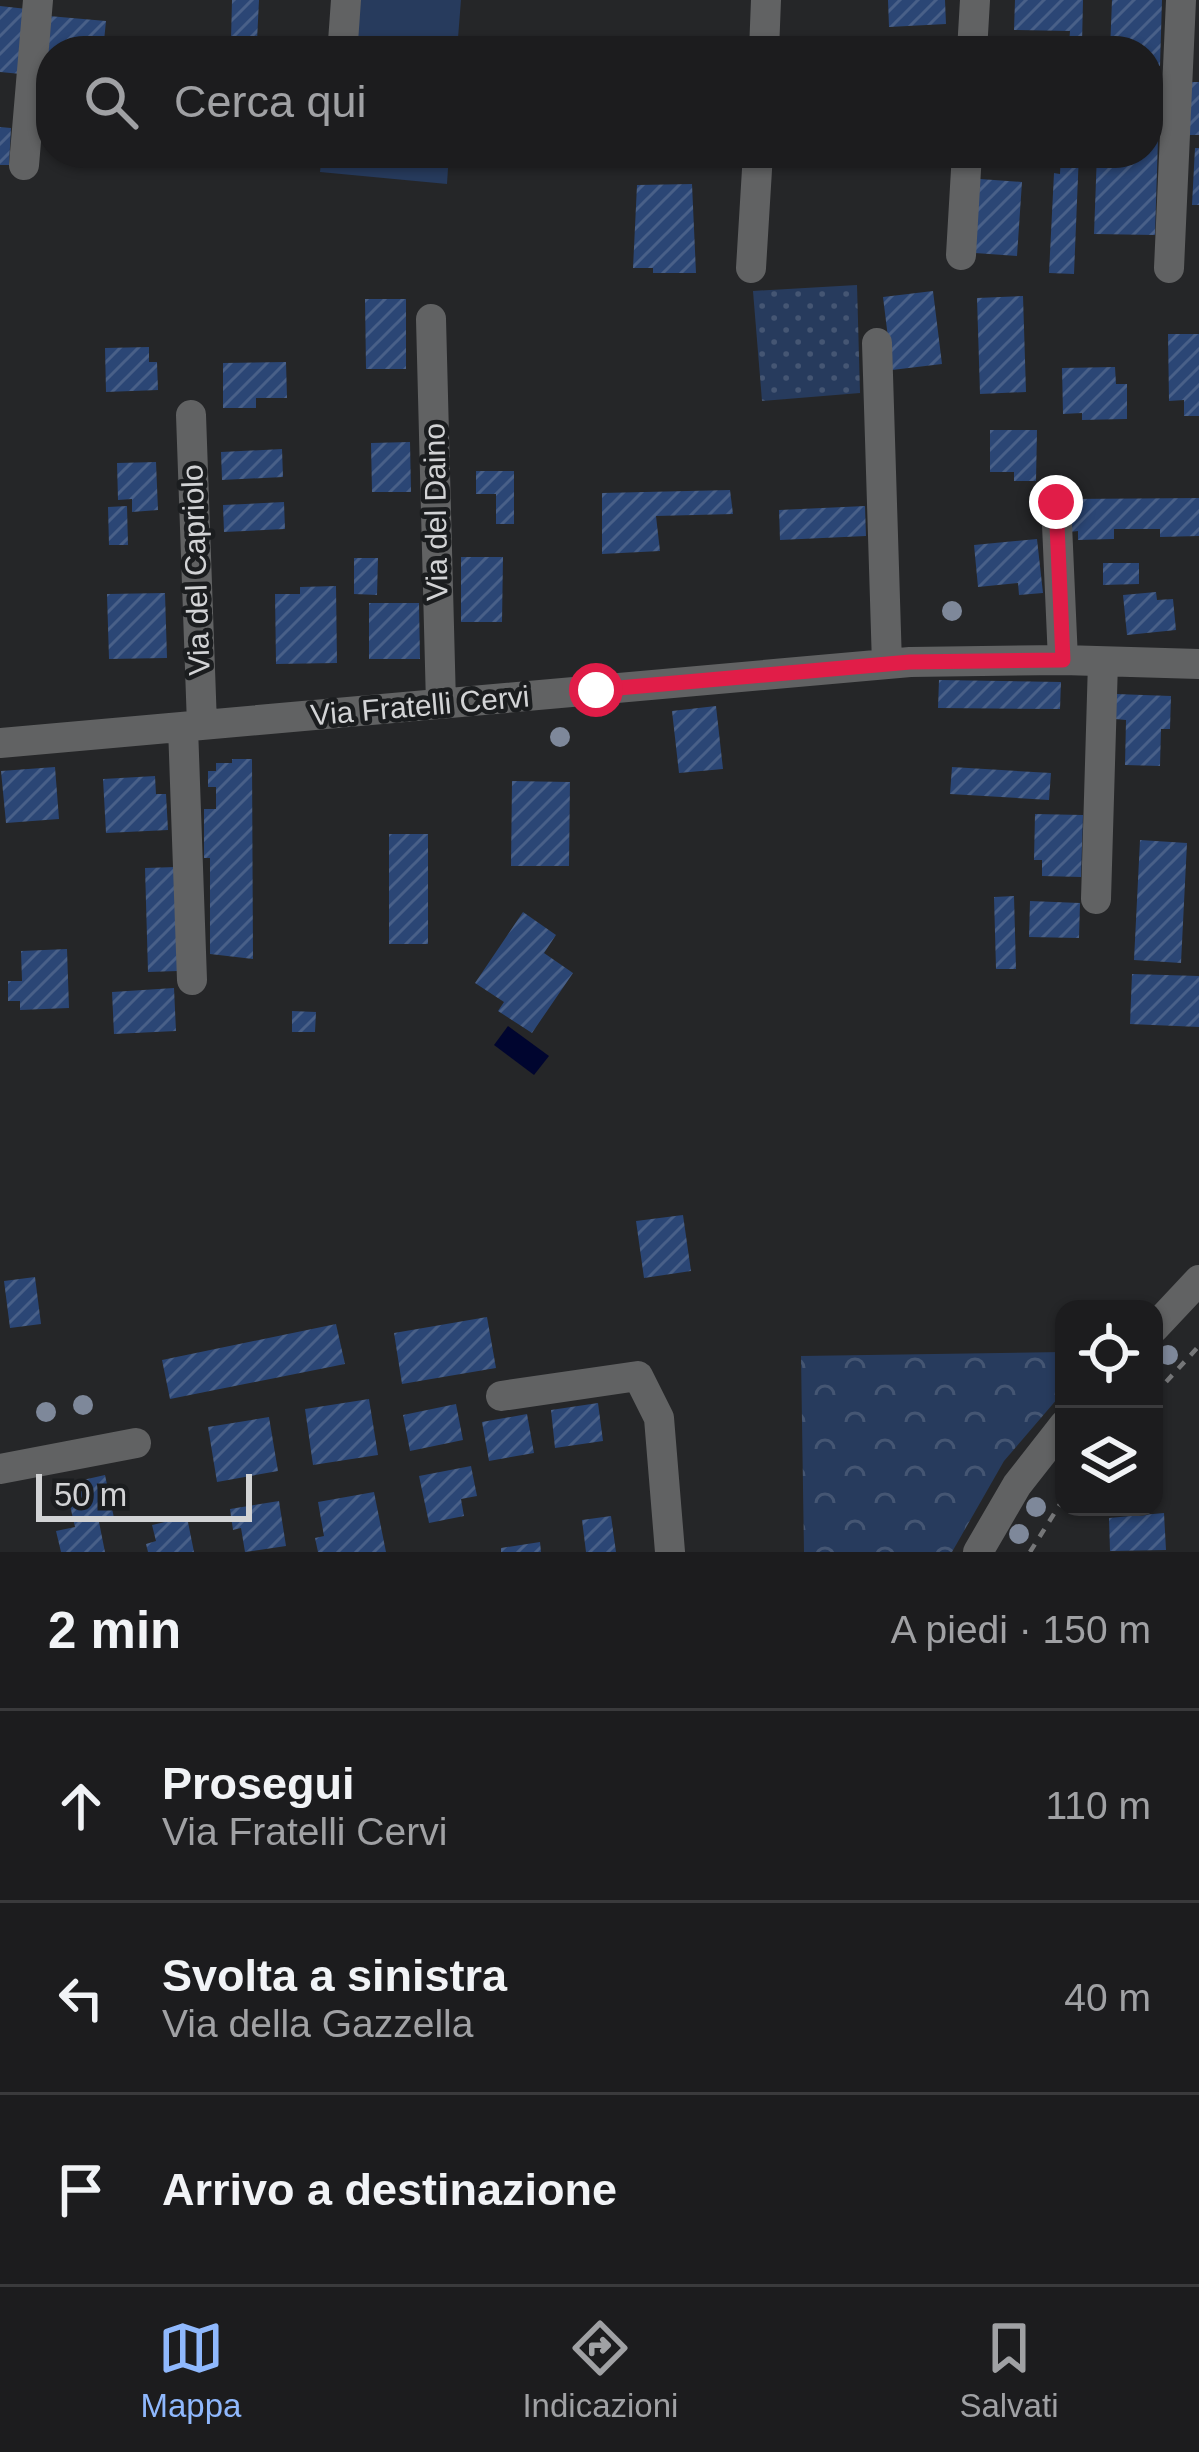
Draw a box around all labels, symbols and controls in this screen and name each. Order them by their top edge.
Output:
search box [36,36,1163,168]
icon: search [78,69,144,135]
text: Cerca qui [174,76,367,127]
street label: Via del Daino [417,423,454,601]
street label: Via del Capriolo [175,464,216,676]
route end [1029,475,1083,529]
route start [569,663,623,717]
street label: Via Fratelli Cervi [309,679,531,732]
map controls [1055,1300,1163,1516]
button: locate [1055,1300,1163,1408]
button: layers [1055,1408,1163,1516]
scale bar [36,1468,252,1521]
text: 50 m [54,1476,127,1513]
text: 2 min [48,1602,181,1659]
text: A piedi · 150 m [891,1608,1151,1651]
text: Prosegui [162,1758,355,1809]
icon: ahead [48,1773,114,1839]
text: 110 m [1046,1784,1151,1827]
text: Via Fratelli Cervi [162,1810,447,1853]
text: Svolta a sinistra [162,1950,507,2001]
icon: left [48,1965,114,2031]
text: 40 m [1064,1976,1151,2019]
text: Via della Gazzella [162,2002,473,2045]
icon: arrive [48,2157,114,2223]
text: Arrivo a destinazione [162,2164,617,2215]
tab: Mappa [141,2315,241,2425]
tab: Indicazioni [522,2315,678,2425]
tab: Salvati [959,2315,1058,2425]

